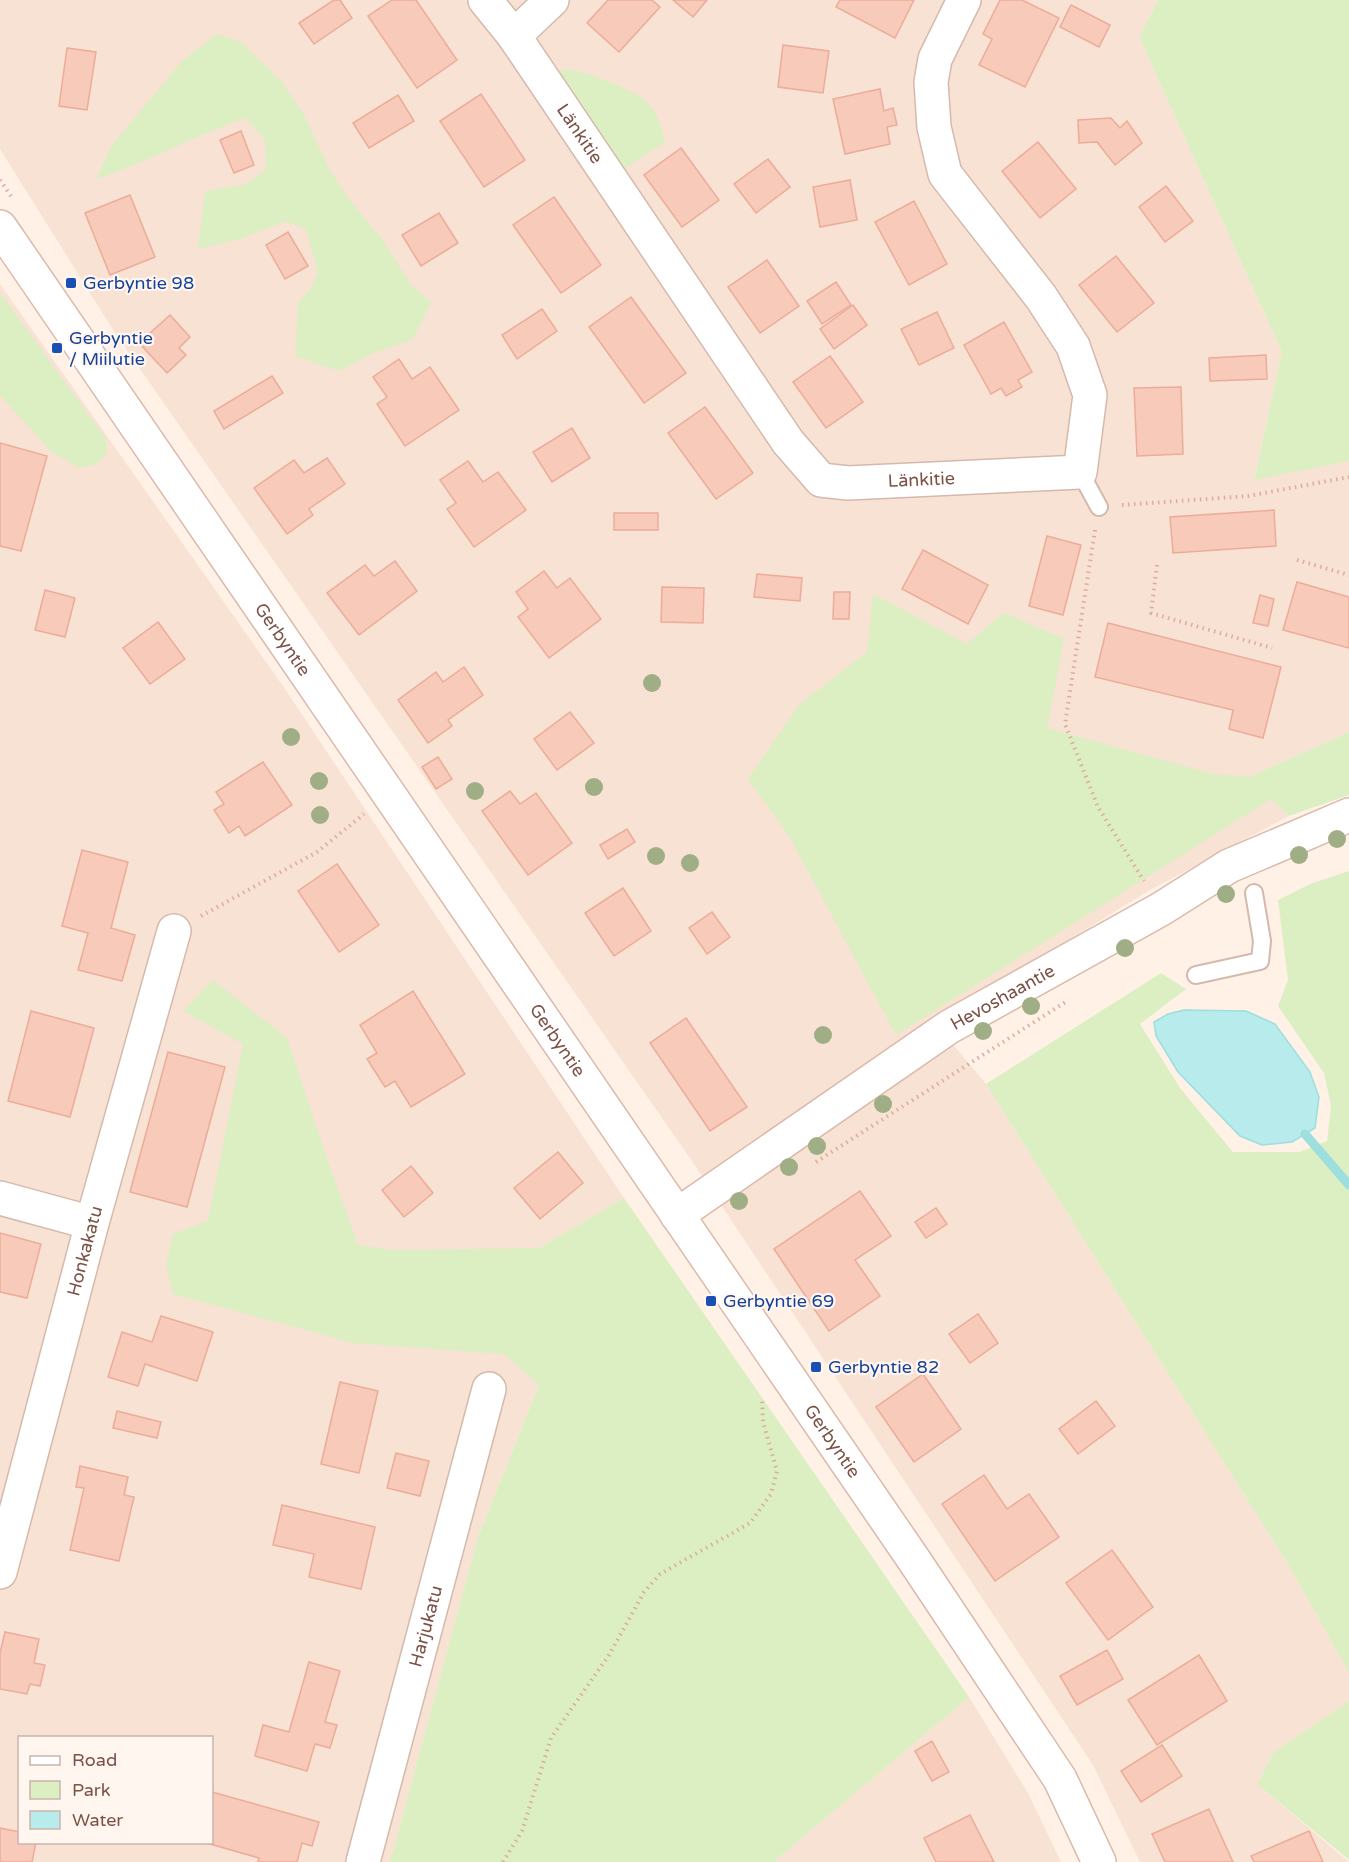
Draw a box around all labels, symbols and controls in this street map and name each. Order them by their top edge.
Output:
street label: Länkitie [552,100,608,168]
place label: Gerbyntie 98 [83,272,194,294]
marker: Gerbyntie 98 [64,276,78,290]
place label: Gerbyntie / Miilutie [69,327,153,370]
marker: Gerbyntie / Miilutie [50,341,64,355]
street label: Länkitie [887,467,956,492]
street label: Gerbyntie [250,599,316,680]
street label: Hevoshaantie [947,959,1059,1035]
street label: Gerbyntie [525,999,590,1081]
street label: Honkakatu [62,1203,107,1298]
place label: Gerbyntie 69 [723,1290,834,1312]
marker: Gerbyntie 69 [704,1294,718,1308]
place label: Gerbyntie 82 [828,1356,939,1378]
marker: Gerbyntie 82 [809,1360,823,1374]
street label: Gerbyntie [800,1400,865,1482]
street label: Harjukatu [404,1583,447,1669]
legend [18,1736,213,1844]
text: Road [72,1749,117,1771]
text: Park [72,1779,111,1801]
text: Water [72,1809,123,1831]

